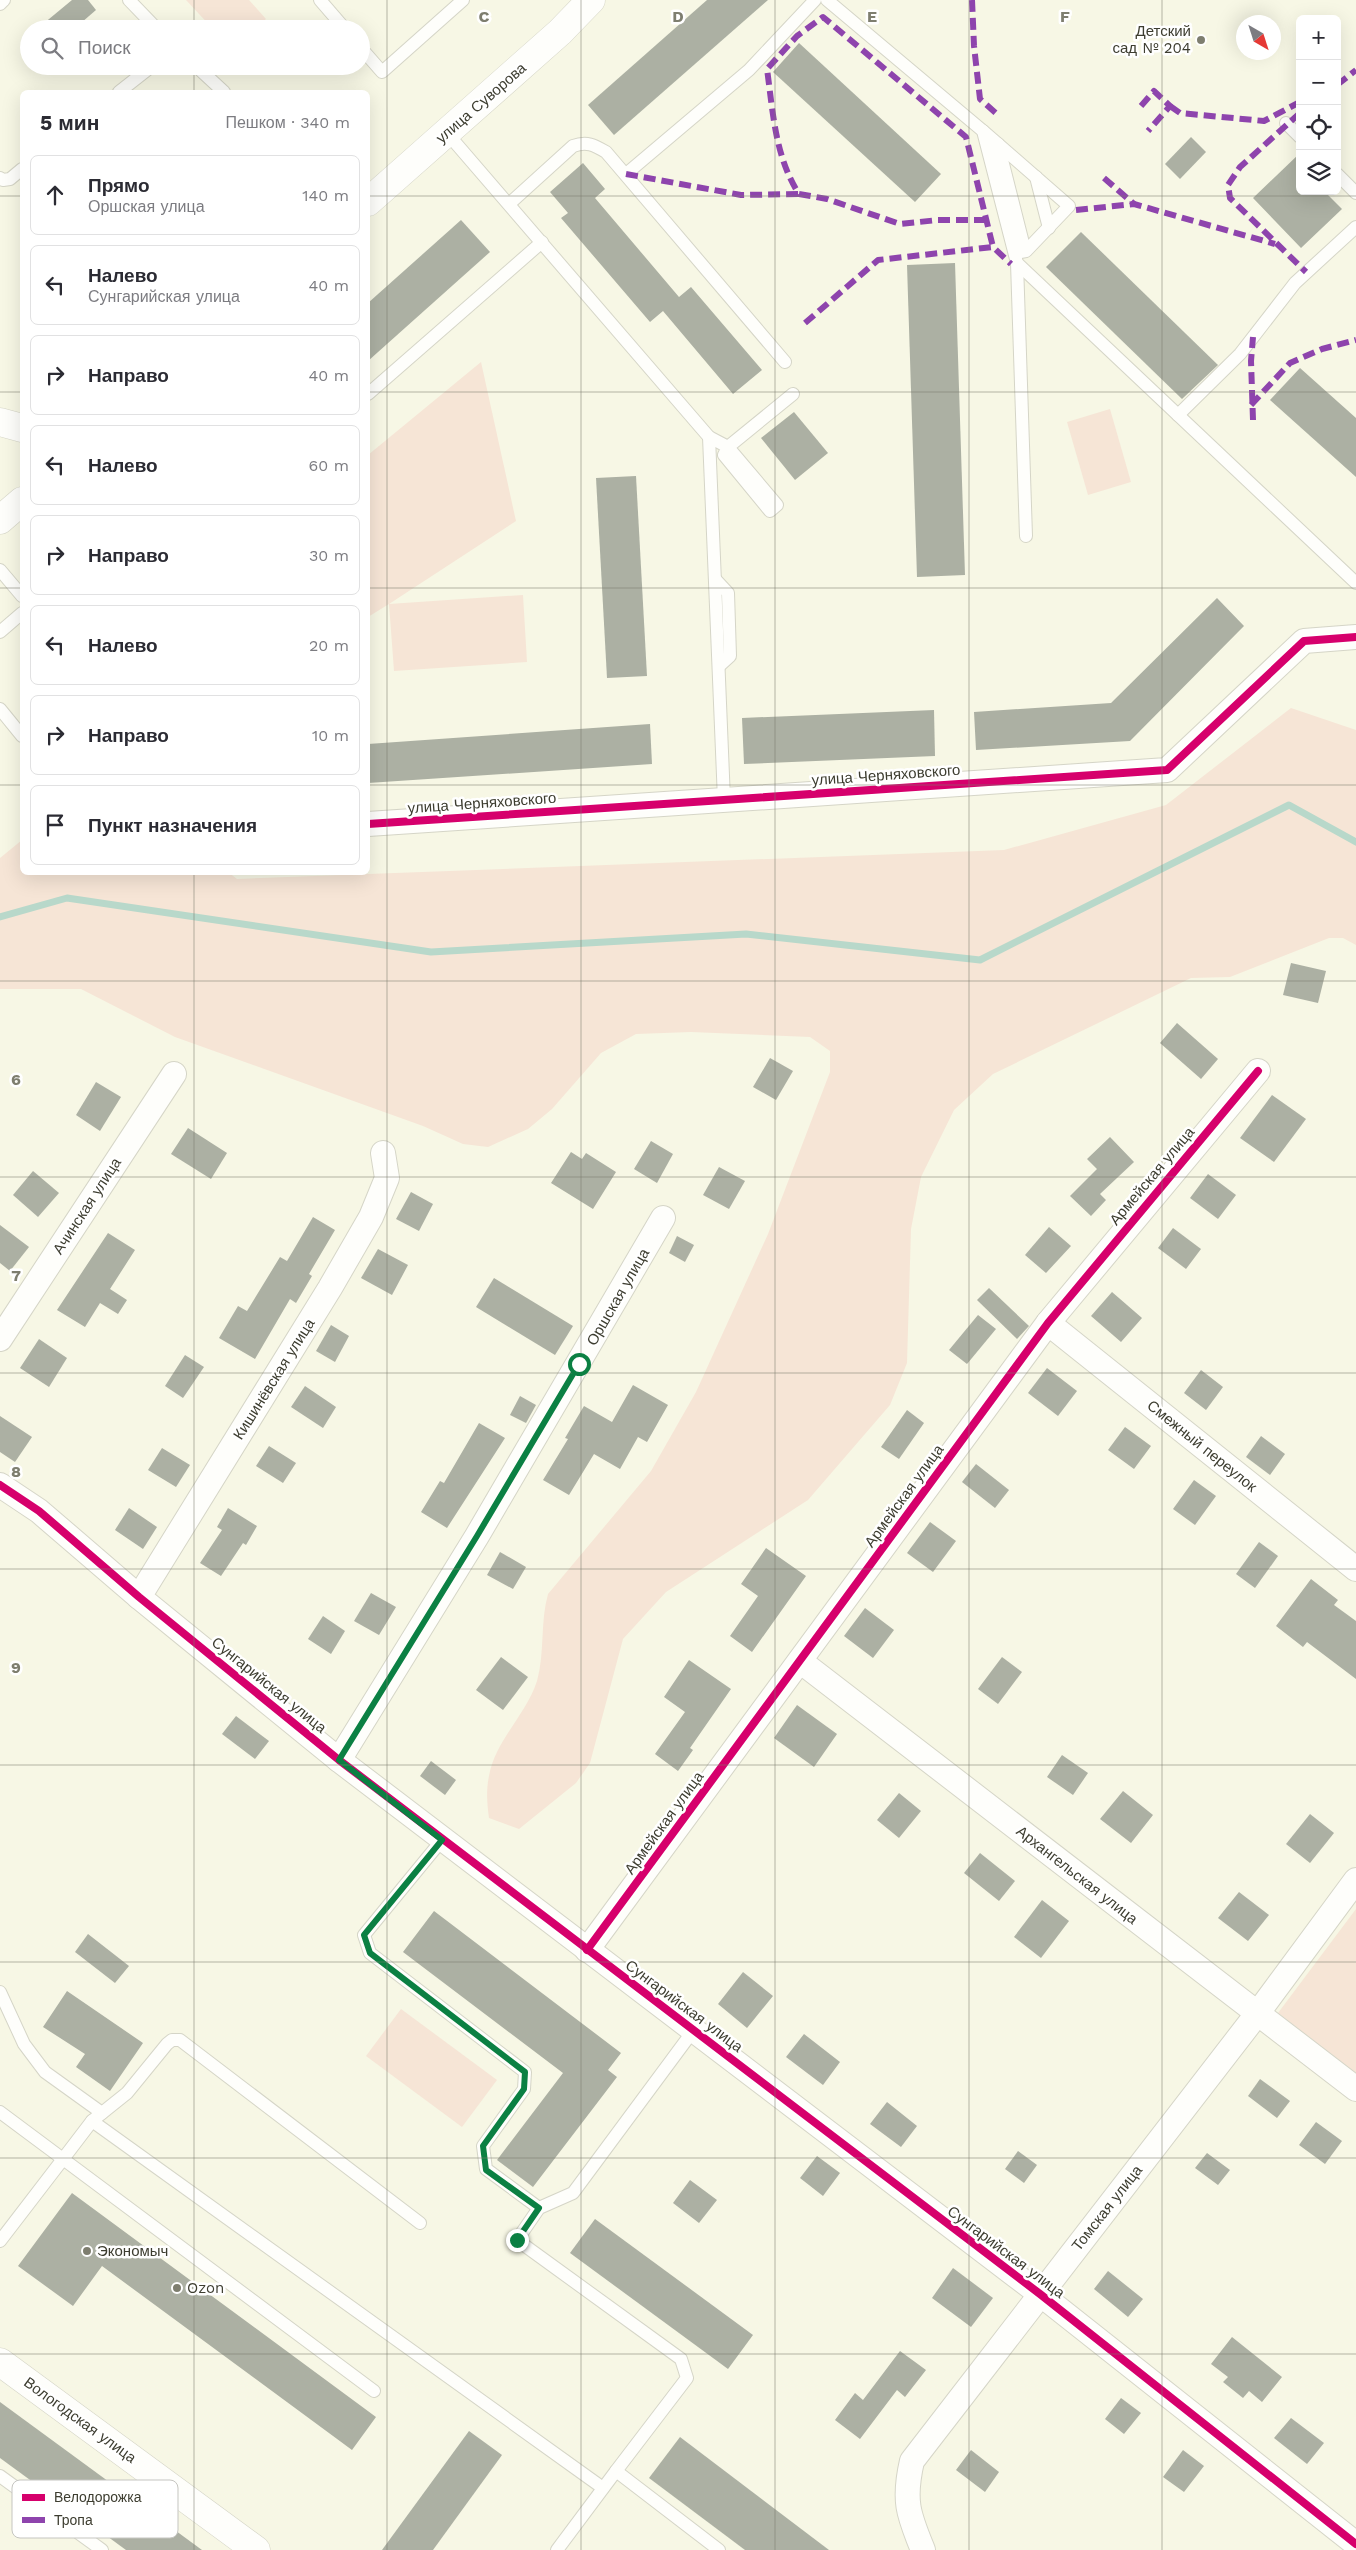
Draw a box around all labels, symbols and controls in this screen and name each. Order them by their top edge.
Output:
text: C [479,7,490,26]
text: D [672,7,684,26]
text: E [867,7,877,26]
text: F [1060,7,1070,26]
north arrow [1236,15,1281,60]
map controls [1296,15,1341,195]
button: + [1296,15,1341,60]
search box [20,20,370,75]
place label: Детский сад № 204 [1113,22,1191,57]
icon: search [38,34,66,62]
marker: Детский сад № 204 [1195,34,1207,46]
text: Поиск [78,36,131,59]
street label: улица Суворова [432,58,530,147]
button: − [1296,60,1341,105]
button: locate [1296,105,1341,150]
text: 5 мин [40,110,99,135]
text: Пешком · 340 m [225,113,350,132]
button: layers [1296,150,1341,195]
text: Прямо [88,174,150,197]
icon: ahead [41,181,69,209]
text: 140 m [302,186,349,205]
text: Оршская улица [88,197,205,216]
text: Налево [88,264,158,287]
icon: left [41,271,69,299]
text: 40 m [309,276,349,295]
text: Сунгарийская улица [88,287,240,306]
icon: right [41,361,69,389]
text: Направо [88,364,169,387]
text: 40 m [309,366,349,385]
icon: left [41,451,69,479]
text: Налево [88,454,158,477]
text: 60 m [309,456,349,475]
icon: right [41,541,69,569]
text: Направо [88,544,169,567]
text: 30 m [309,546,349,565]
icon: left [41,631,69,659]
text: Налево [88,634,158,657]
text: 20 m [309,636,349,655]
icon: right [41,721,69,749]
text: Направо [88,724,169,747]
text: 10 m [312,726,349,745]
street label: улица Черняховского [811,761,961,789]
street label: улица Черняховского [407,789,557,817]
icon: arrive [41,811,69,839]
text: Пункт назначения [88,814,257,837]
text: 6 [11,1070,21,1089]
street label: Армейская улица [1106,1123,1199,1229]
street label: Ачинская улица [49,1154,125,1258]
street label: Оршская улица [583,1245,653,1349]
text: 7 [11,1266,21,1285]
street label: Кишинёвская улица [229,1315,319,1443]
route start [568,1353,591,1376]
street label: Смежный переулок [1144,1396,1261,1496]
street label: Армейская улица [861,1441,948,1551]
text: 8 [11,1462,21,1481]
street label: Сунгарийская улица [208,1633,331,1737]
text: 9 [11,1658,21,1677]
street label: Армейская улица [621,1768,708,1878]
street label: Архангельская улица [1013,1822,1142,1928]
street label: Сунгарийская улица [622,1956,747,2056]
street label: Томская улица [1068,2161,1146,2254]
street label: Сунгарийская улица [944,2202,1069,2302]
route end [506,2229,529,2252]
place label: Экономыч [97,2242,168,2260]
marker: Экономыч [81,2245,93,2257]
place label: Ozon [187,2279,224,2297]
marker: Ozon [171,2282,183,2294]
street label: Вологодская улица [20,2373,140,2467]
legend [12,2480,178,2538]
text: Велодорожка [54,2489,142,2505]
text: Тропа [54,2512,93,2528]

